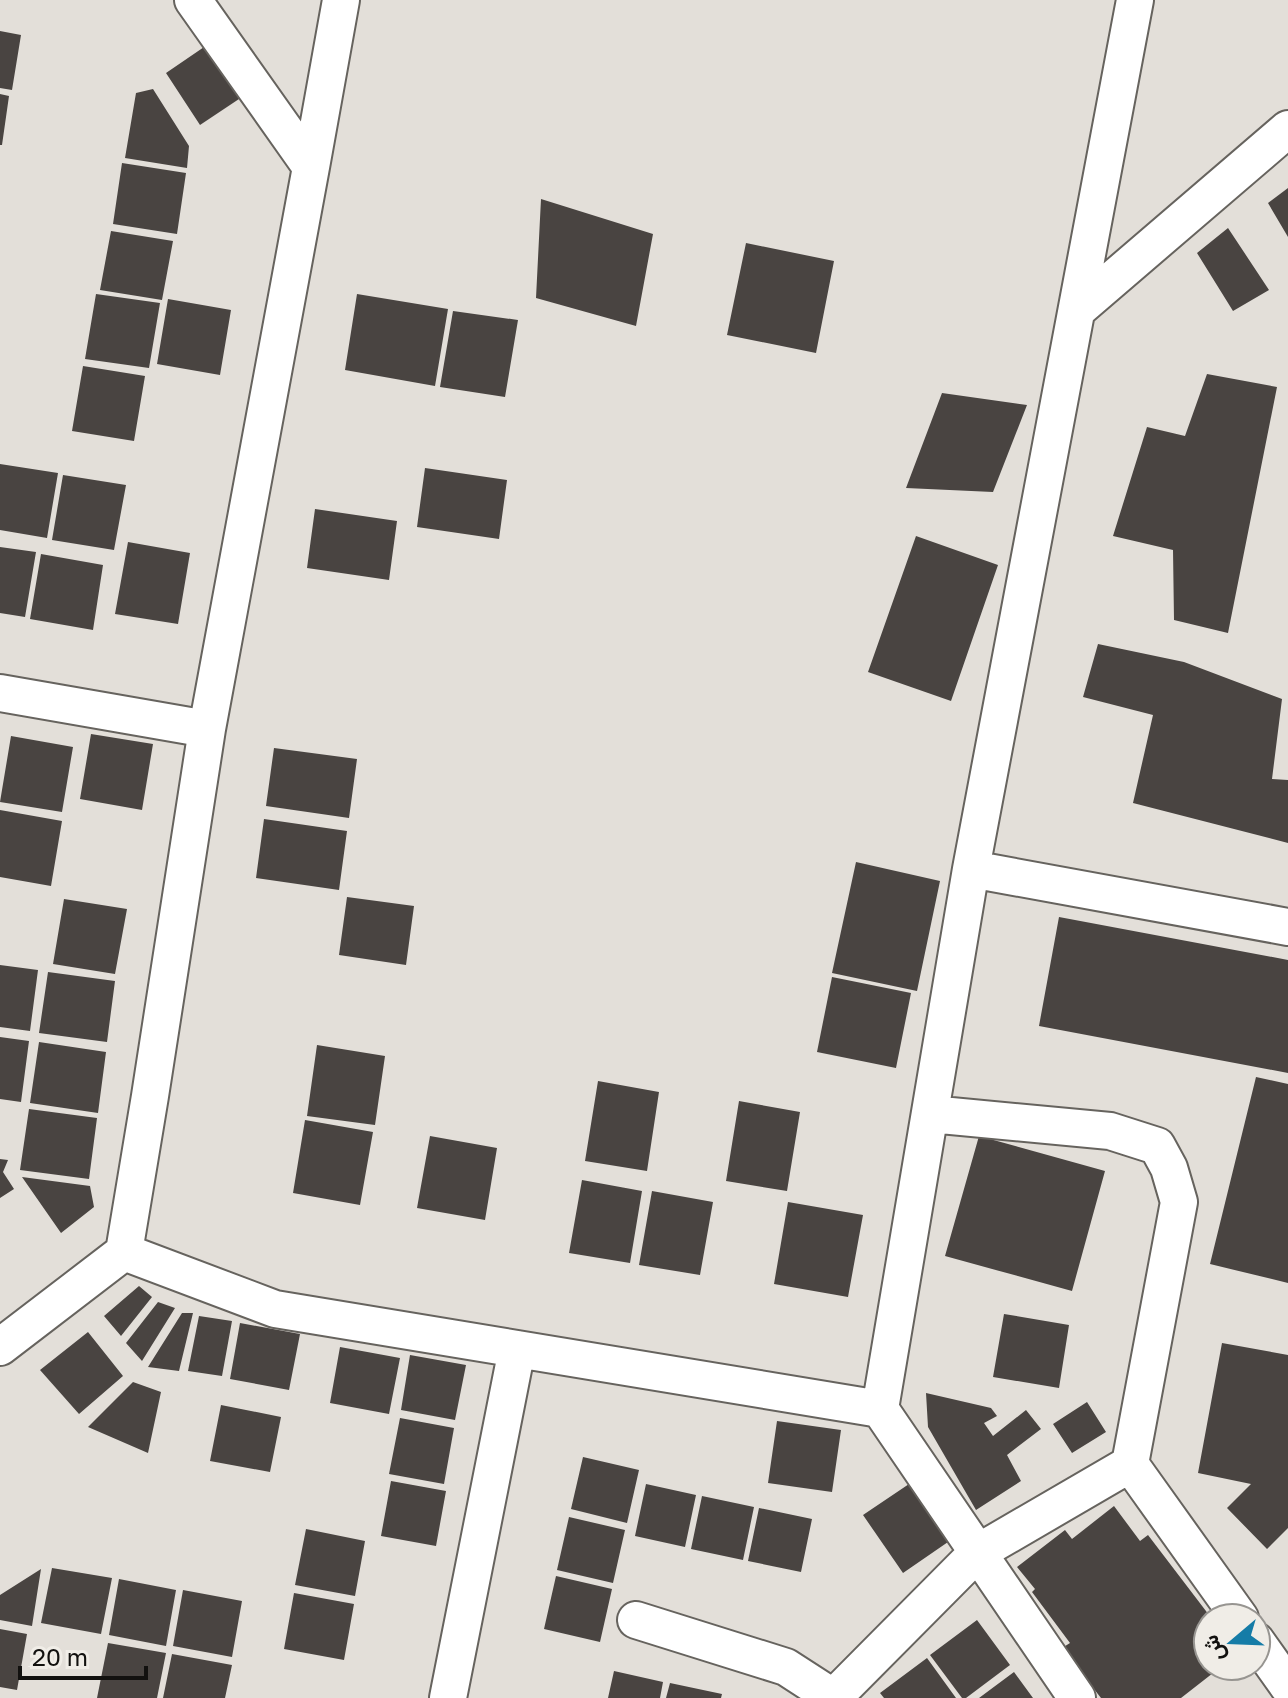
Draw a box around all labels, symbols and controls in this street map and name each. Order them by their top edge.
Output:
north arrow [1192,1602,1272,1682]
scale bar [20,1630,146,1680]
text: ش [1196,1631,1231,1666]
text: 20 m [32,1642,88,1671]

